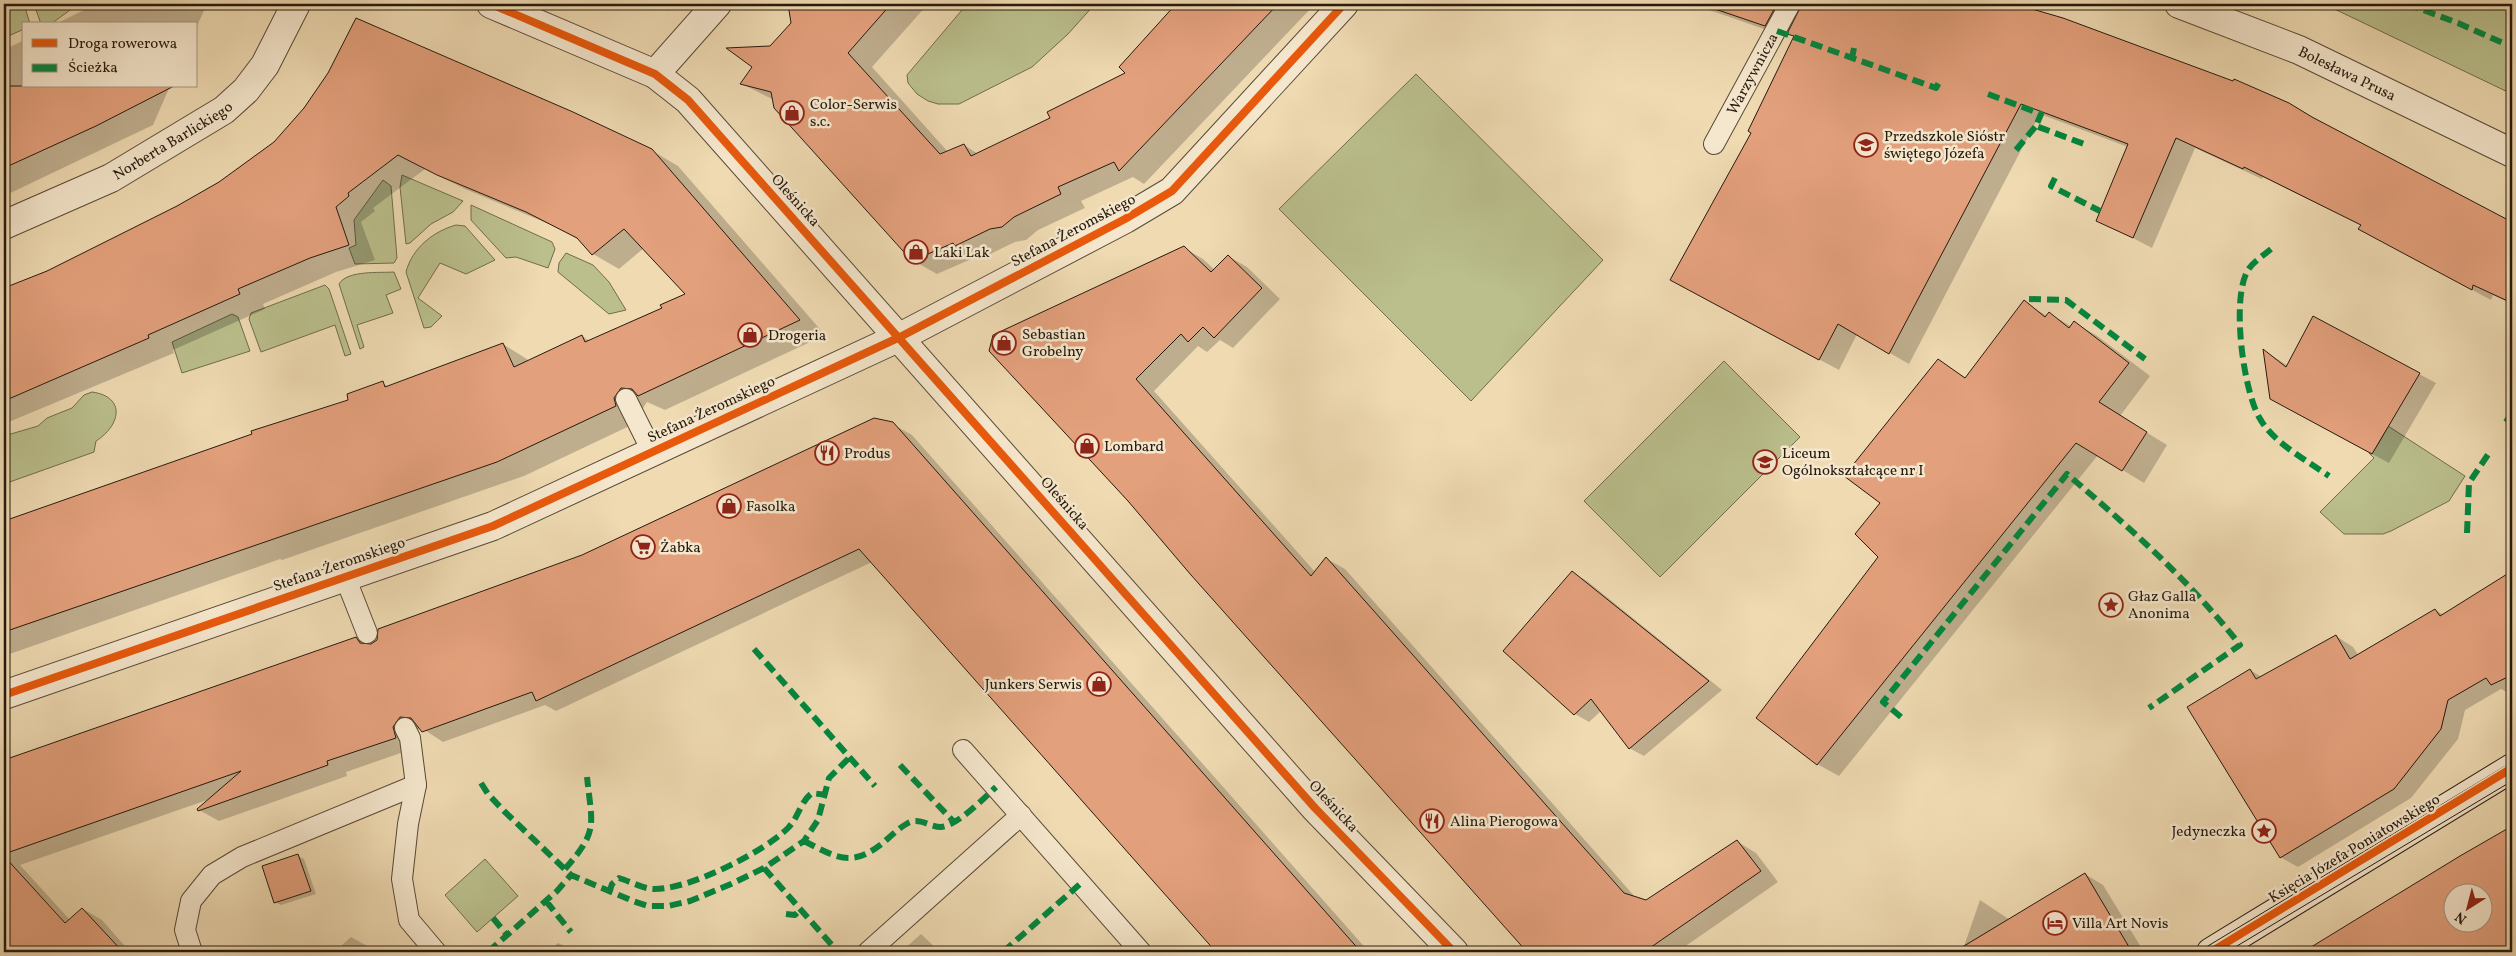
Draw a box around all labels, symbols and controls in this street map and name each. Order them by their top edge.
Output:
legend [22,22,198,88]
street label: Warzywnicza [1723,30,1784,119]
text: Droga rowerowa [68,34,177,55]
street label: Bolesława Prusa [2294,42,2399,107]
text: Ścieżka [68,58,118,79]
place label: Color-Serwis s.c. [810,95,897,133]
street label: Norberta Barlickiego [110,98,238,186]
shop icon: Color-Serwis s.c. [779,100,805,126]
place label: Przedszkole Sióstr świętego Józefa [1884,127,2005,165]
school or university icon: Przedszkole Sióstr świętego Józefa [1853,132,1879,158]
street label: Oleśnicka [766,170,824,232]
street label: Stefana Żeromskiego [1008,190,1140,273]
shop icon: Laki Lak [903,239,929,265]
place label: Laki Lak [934,243,990,264]
shop icon: Drogeria [737,322,763,348]
place label: Sebastian Grobelny [1022,325,1086,363]
place label: Drogeria [768,326,826,347]
shop icon: Sebastian Grobelny [991,330,1017,356]
street label: Stefana Żeromskiego [644,372,779,449]
shop icon: Lombard [1074,433,1100,459]
place label: Lombard [1104,437,1164,458]
restaurant icon: Produs [814,440,840,466]
place label: Produs [844,444,890,465]
place label: Liceum Ogólnokształcące nr I [1782,444,1924,482]
school or university icon: Liceum Ogólnokształcące nr I [1752,449,1778,475]
street label: Oleśnicka [1035,473,1093,535]
shop icon: Fasolka [716,493,742,519]
place label: Fasolka [746,497,796,518]
street label: Stefana Żeromskiego [271,533,408,598]
supermarket icon: Żabka [630,534,656,560]
place label: Żabka [660,538,701,559]
place label: Głaz Galla Anonima [2128,587,2196,625]
place icon: Głaz Galla Anonima [2098,592,2124,618]
shop icon: Junkers Serwis [1086,671,1112,697]
place label: Junkers Serwis [985,675,1082,696]
street label: Oleśnicka [1303,776,1363,838]
street label: Księcia Józefa Poniatowskiego [2265,790,2444,909]
restaurant icon: Alina Pierogowa [1419,808,1445,834]
place label: Alina Pierogowa [1450,812,1558,833]
place icon: Jedyneczka [2251,818,2277,844]
place label: Jedyneczka [2171,822,2246,843]
north arrow [2444,884,2494,934]
text: N [2452,907,2471,928]
hotel icon: Villa Art Novis [2042,910,2068,936]
place label: Villa Art Novis [2072,914,2168,935]

